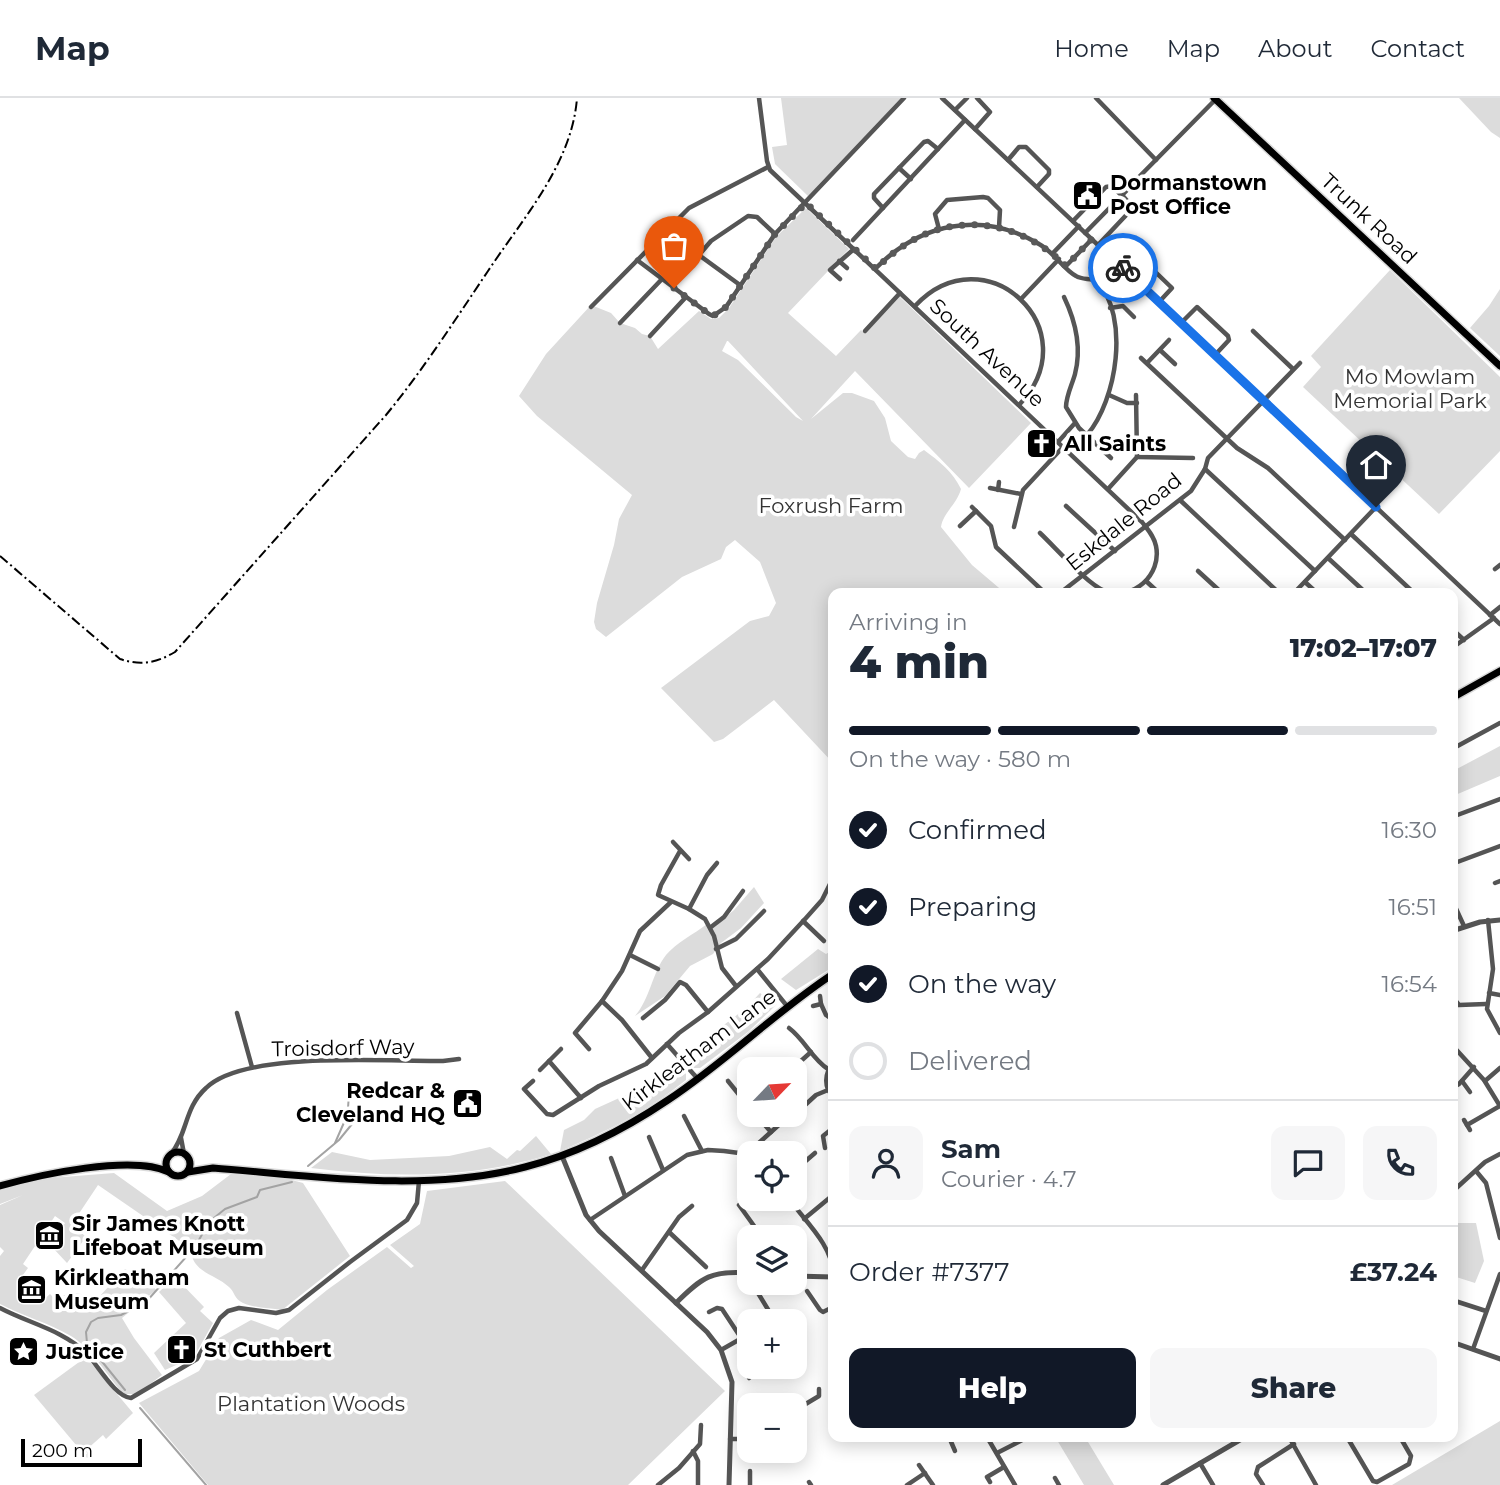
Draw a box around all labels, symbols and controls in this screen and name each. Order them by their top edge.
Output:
text: Map [35,28,110,68]
text: Home [1054,34,1129,63]
text: Map [1167,34,1220,63]
text: About [1258,34,1332,63]
text: Contact [1370,34,1465,63]
street label: Trunk Road [1316,168,1422,269]
place label: Dormanstown Post Office [1110,170,1267,219]
public building icon: Dormanstown Post Office [1070,178,1104,212]
pin [644,216,704,288]
icon: bag [655,227,693,265]
courier [1088,233,1158,303]
icon: bike [1104,249,1142,287]
street label: South Avenue [925,293,1050,412]
park label: Mo Mowlam Memorial Park [1333,364,1487,413]
church icon: All Saints [1024,427,1058,461]
place label: All Saints [1063,431,1166,456]
pin [1346,435,1406,507]
icon: home [1357,446,1395,484]
street label: Eskdale Road [1061,467,1187,576]
park label: Foxrush Farm [758,493,904,518]
text: Arriving in [849,608,968,636]
text: 17:02–17:07 [1290,632,1437,664]
text: 4 min [849,633,989,690]
text: On the way · 580 m [849,745,1071,773]
icon: check [849,811,887,849]
text: Confirmed [908,814,1047,846]
text: 16:30 [1382,816,1437,844]
icon: check [849,888,887,926]
text: Preparing [908,891,1037,923]
text: 16:51 [1388,893,1437,921]
icon: check [849,965,887,1003]
text: On the way [908,968,1056,1000]
text: 16:54 [1382,970,1437,998]
street label: Kirkleatham Lane [617,984,781,1116]
street label: Troisdorf Way [271,1034,415,1061]
text: Delivered [908,1045,1032,1077]
north arrow [737,1057,807,1127]
map controls [737,1057,807,1463]
place label: Redcar & Cleveland HQ [296,1078,445,1127]
public building icon: Redcar & Cleveland HQ [451,1086,485,1120]
button: person [849,1126,923,1200]
button: chat [1271,1126,1345,1200]
button: phone [1363,1126,1437,1200]
text: Sam [941,1133,1001,1165]
button: locate [737,1141,807,1211]
text: Courier · 4.7 [941,1165,1077,1193]
place label: Sir James Knott Lifeboat Museum [72,1211,264,1260]
museum icon: Sir James Knott Lifeboat Museum [32,1219,66,1253]
button: layers [737,1225,807,1295]
text: Order #7377 [849,1256,1010,1288]
text: £37.24 [1350,1256,1437,1288]
place label: Kirkleatham Museum [54,1265,189,1314]
museum icon: Kirkleatham Museum [14,1273,48,1307]
button: + [737,1309,807,1379]
church icon: St Cuthbert [164,1333,198,1367]
place icon: Justice [6,1335,40,1369]
place label: St Cuthbert [204,1337,332,1362]
place label: Justice [45,1339,124,1364]
button: Help [849,1348,1136,1428]
button: Share [1150,1348,1437,1428]
park label: Plantation Woods [217,1391,405,1416]
button: − [737,1393,807,1463]
scale bar [21,1436,142,1468]
text: 200 m [32,1439,93,1462]

